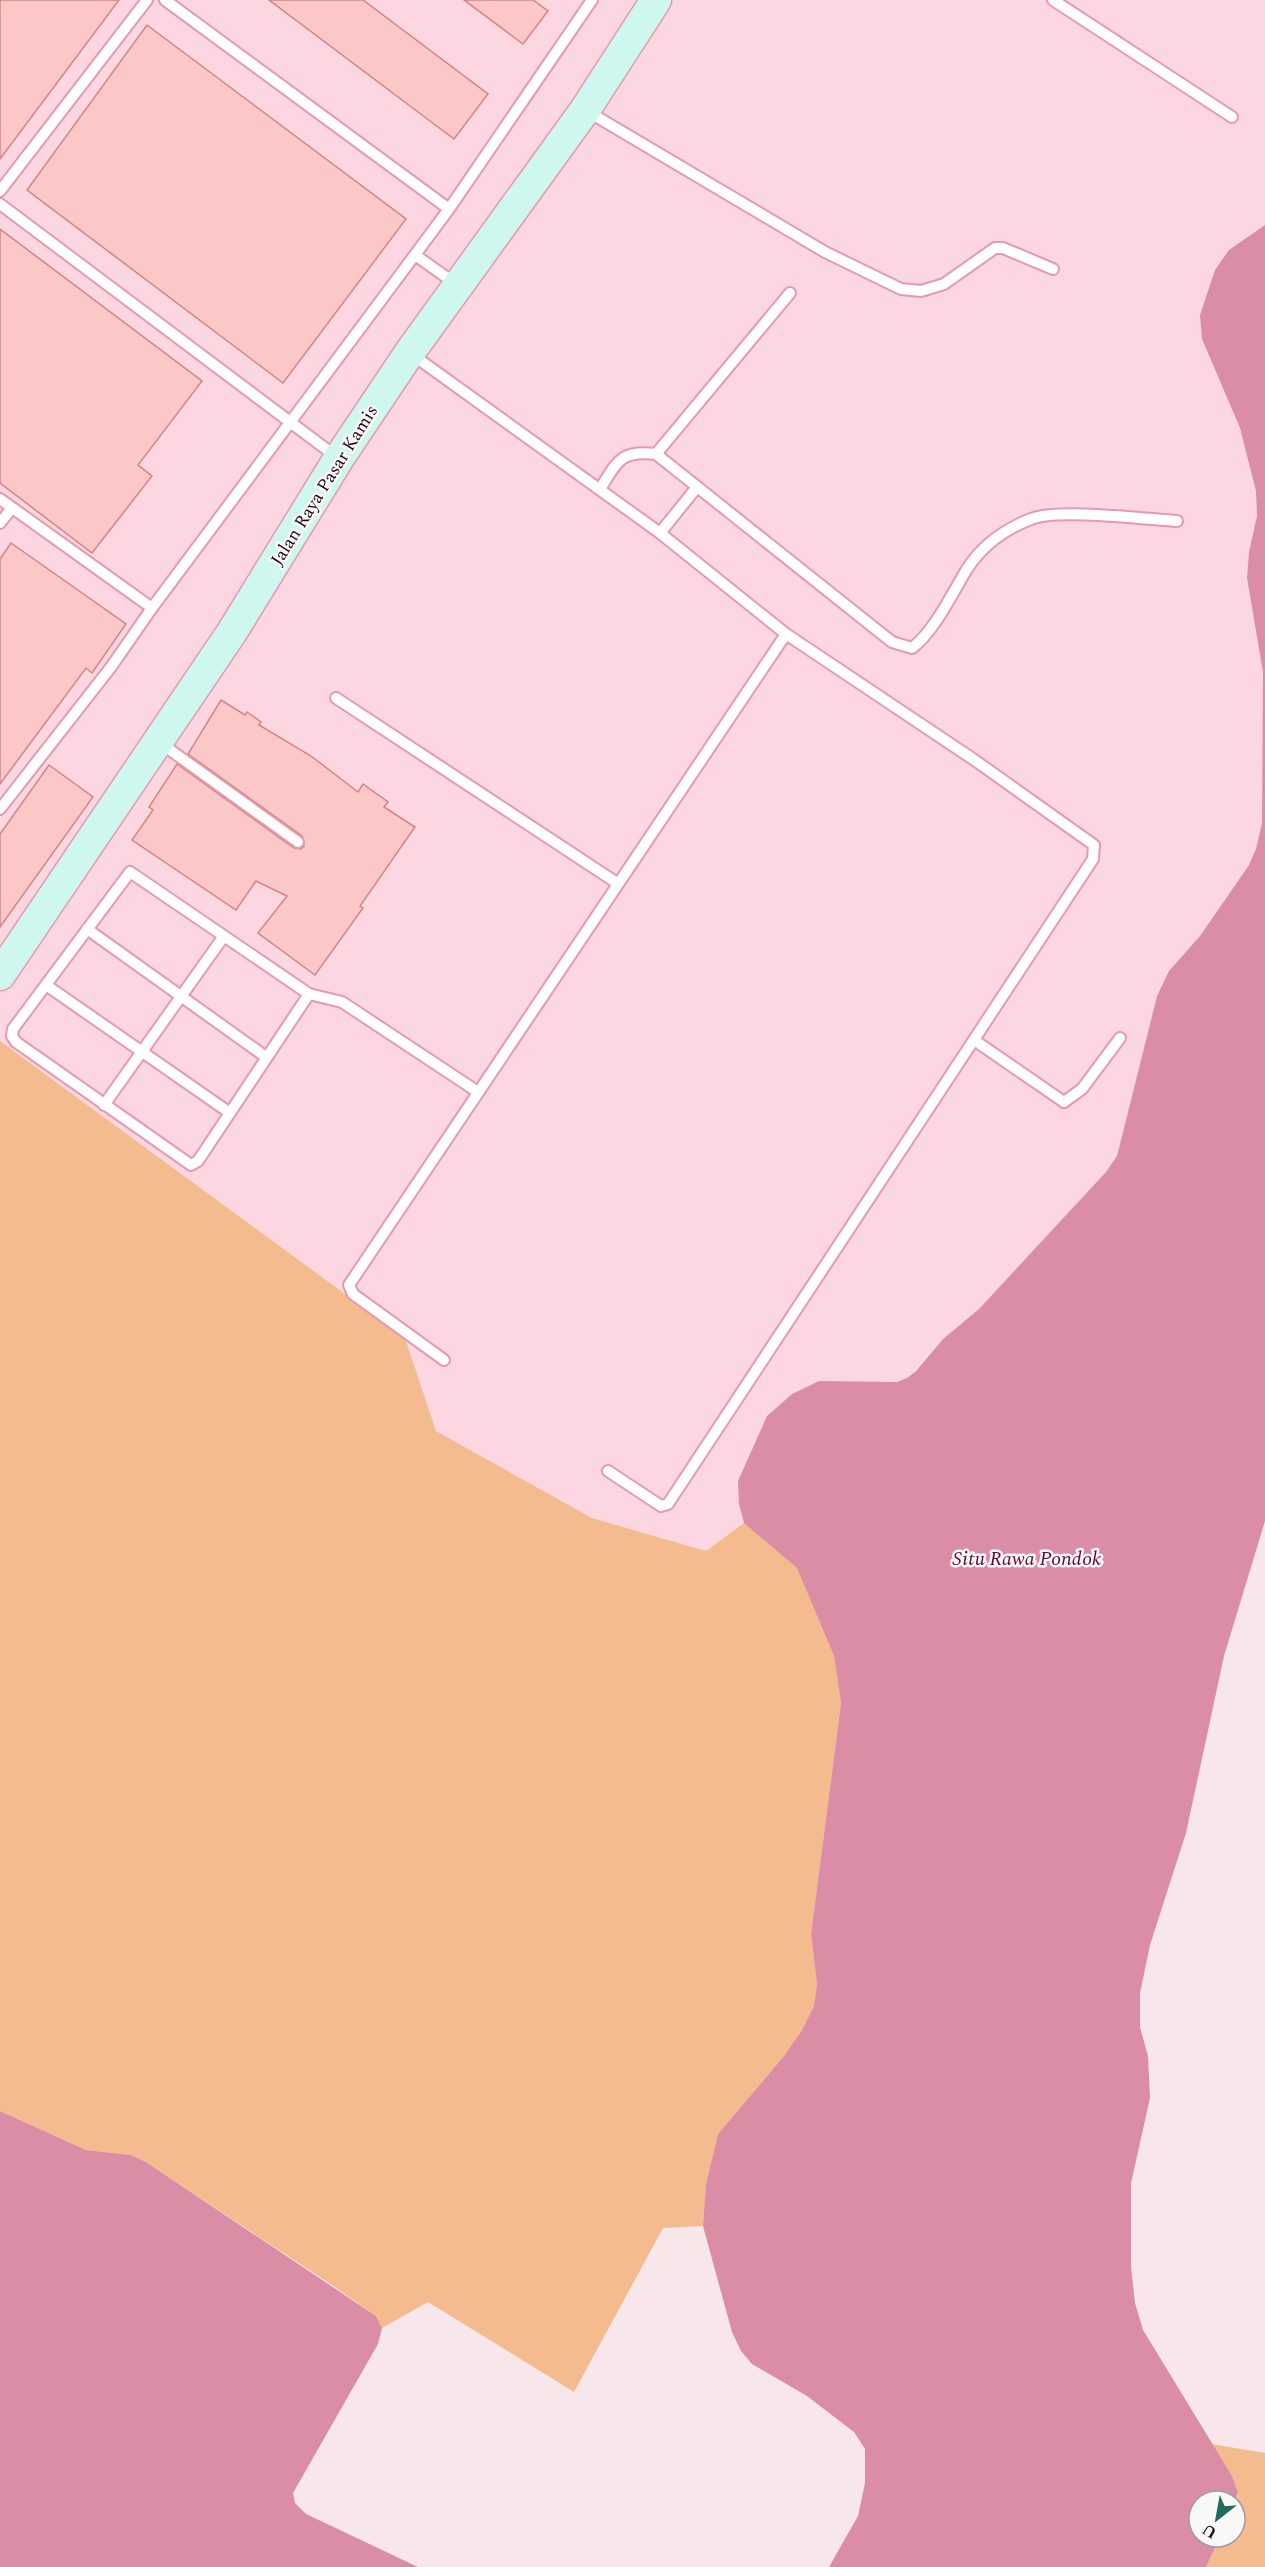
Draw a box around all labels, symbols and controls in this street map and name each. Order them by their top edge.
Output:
street label: Jalan Raya Pasar Kamis [264,400,385,571]
water label: Situ Rawa Pondok [953,1544,1102,1574]
north arrow [1187,2489,1247,2549]
text: U [1198,2517,1222,2545]

